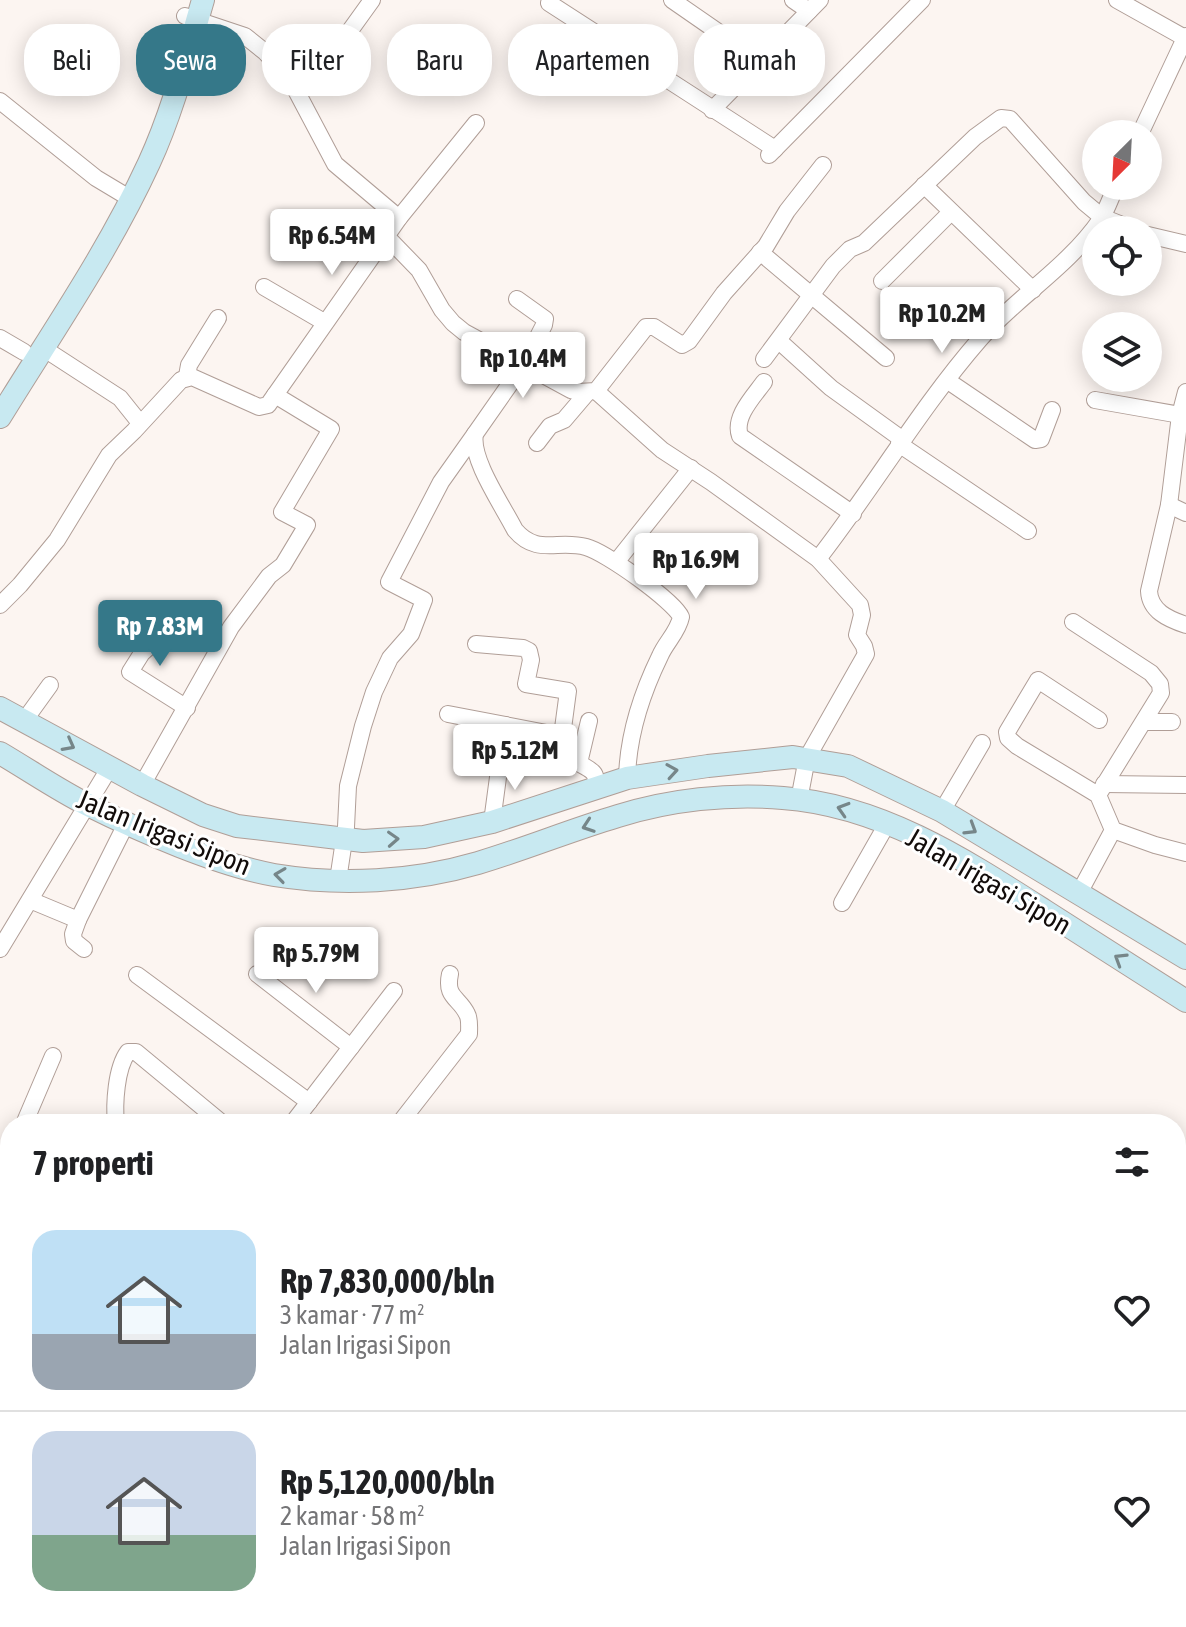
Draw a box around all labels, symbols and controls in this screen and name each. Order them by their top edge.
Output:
chip: Beli [24,24,120,96]
chip: Sewa [136,24,246,96]
chip: Filter [262,24,371,96]
chip: Baru [387,24,492,96]
chip: Apartemen [508,24,678,96]
chip: Rumah [694,24,825,96]
north arrow [1082,120,1162,200]
map controls [1082,120,1162,392]
pin: Rp 6.54M [249,209,415,277]
button: locate [1082,216,1162,296]
text: Rp 6.54M [288,220,376,250]
pin: Rp 10.2M [859,287,1025,355]
text: Rp 10.2M [898,298,986,328]
button: layers [1082,312,1162,392]
pin: Rp 10.4M [440,332,606,400]
text: Rp 10.4M [479,343,567,373]
pin: Rp 16.9M [613,533,779,601]
text: Rp 16.9M [652,544,740,574]
pin: Rp 7.83M [77,600,243,668]
text: Rp 7.83M [116,611,204,641]
pin: Rp 5.12M [432,724,598,792]
one-way arrow [60,735,74,751]
text: Rp 5.12M [471,735,559,765]
one-way arrow [665,763,678,780]
street label: Jalan Irigasi Sipon [72,783,256,881]
one-way arrow [837,803,851,819]
one-way arrow [582,816,596,832]
one-way arrow [962,819,977,834]
street label: Jalan Irigasi Sipon [901,821,1077,941]
one-way arrow [387,831,400,848]
one-way arrow [273,867,287,884]
pin: Rp 5.79M [233,927,399,995]
text: Rp 5.79M [272,938,360,968]
one-way arrow [1114,953,1129,968]
icon: filters [1110,1140,1154,1184]
text: 7 properti [32,1143,154,1182]
text: Rp 7,830,000/bln [280,1261,495,1300]
icon: home [96,1262,192,1358]
icon: heart [1110,1288,1154,1332]
text: 3 kamar · 77 m² [280,1300,424,1330]
text: Jalan Irigasi Sipon [280,1330,451,1360]
text: Rp 5,120,000/bln [280,1462,495,1501]
icon: home [96,1463,192,1559]
icon: heart [1110,1489,1154,1533]
text: 2 kamar · 58 m² [280,1501,424,1531]
text: Jalan Irigasi Sipon [280,1531,451,1561]

